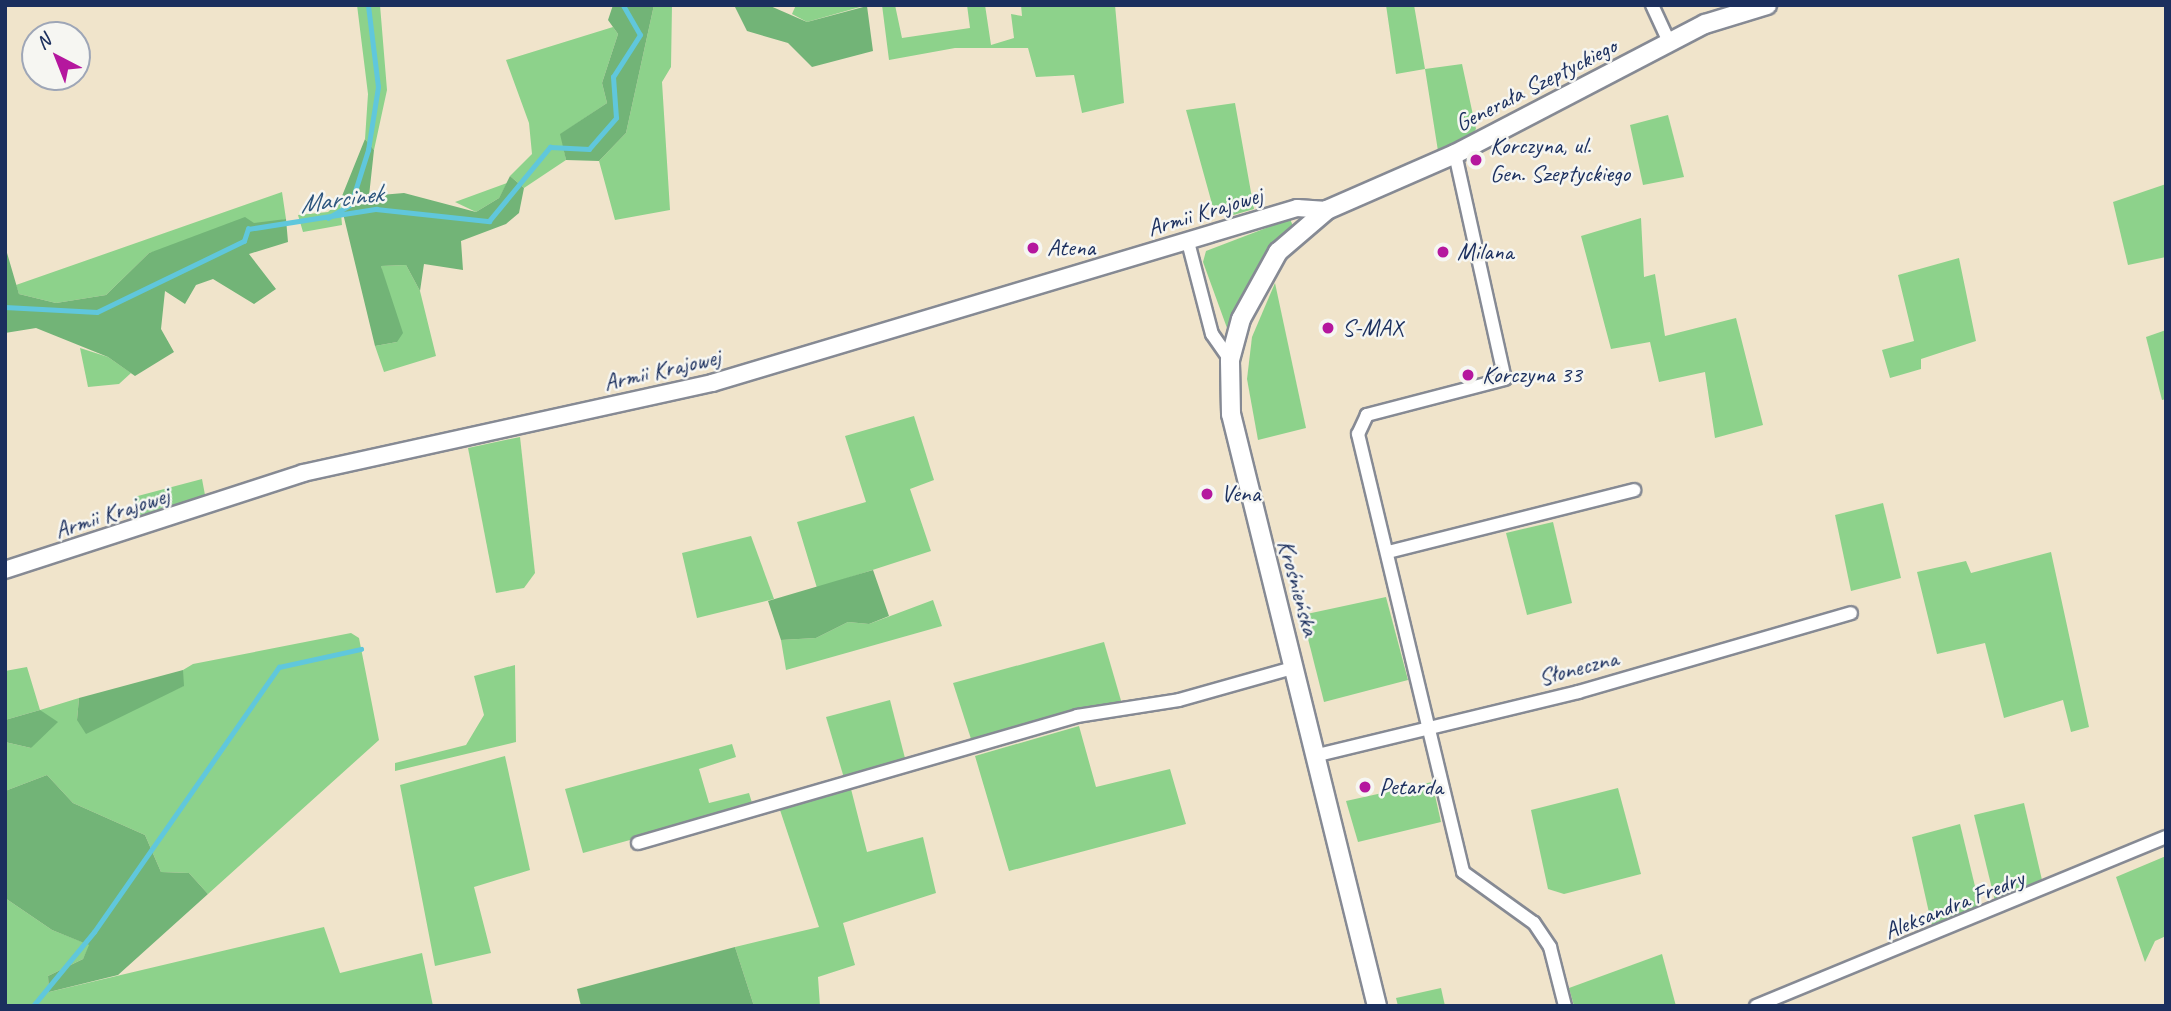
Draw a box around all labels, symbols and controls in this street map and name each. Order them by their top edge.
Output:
north arrow [21,21,91,91]
text: N [31,29,56,55]
street label: Generała Szeptyckiego [1450,32,1622,138]
place label: Korczyna, ul. Gen. Szeptyckiego [1490,132,1630,188]
marker: Korczyna, ul. Gen. Szeptyckiego [1468,152,1484,168]
water label: Marcinek [298,178,384,220]
street label: Armii Krajowej [1144,181,1266,243]
place label: Atena [1047,234,1095,262]
place label: Milana [1457,238,1513,266]
marker: Atena [1025,240,1041,256]
marker: Milana [1435,244,1451,260]
place label: S-MAX [1342,314,1403,342]
marker: S-MAX [1320,320,1336,336]
street label: Armii Krajowej [601,343,723,397]
place label: Korczyna 33 [1482,361,1582,389]
marker: Korczyna 33 [1460,367,1476,383]
place label: Vena [1221,480,1260,508]
street label: Armii Krajowej [51,481,173,545]
marker: Vena [1199,486,1215,502]
street label: Krośnieńska [1271,537,1325,639]
street label: Słoneczna [1535,644,1621,692]
place label: Petarda [1379,773,1443,801]
marker: Petarda [1357,779,1373,795]
street label: Aleksandra Fredry [1880,864,2028,946]

